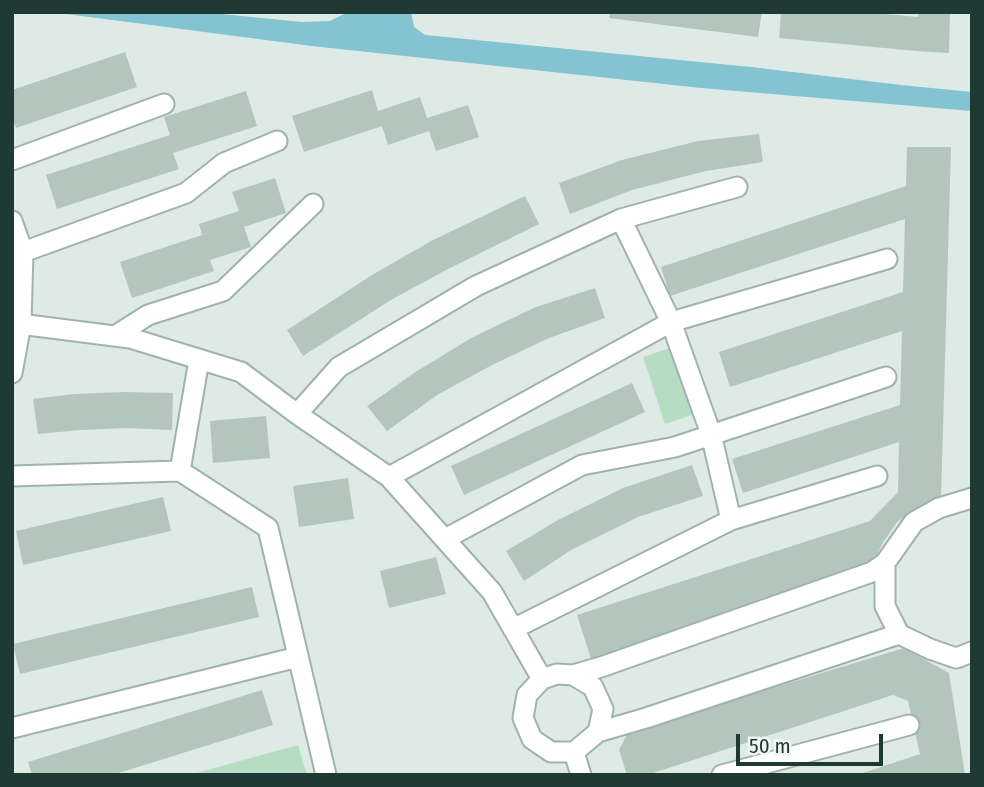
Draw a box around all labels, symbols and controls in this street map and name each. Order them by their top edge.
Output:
scale bar [739,720,886,764]
text: 50 m [749,733,791,759]

